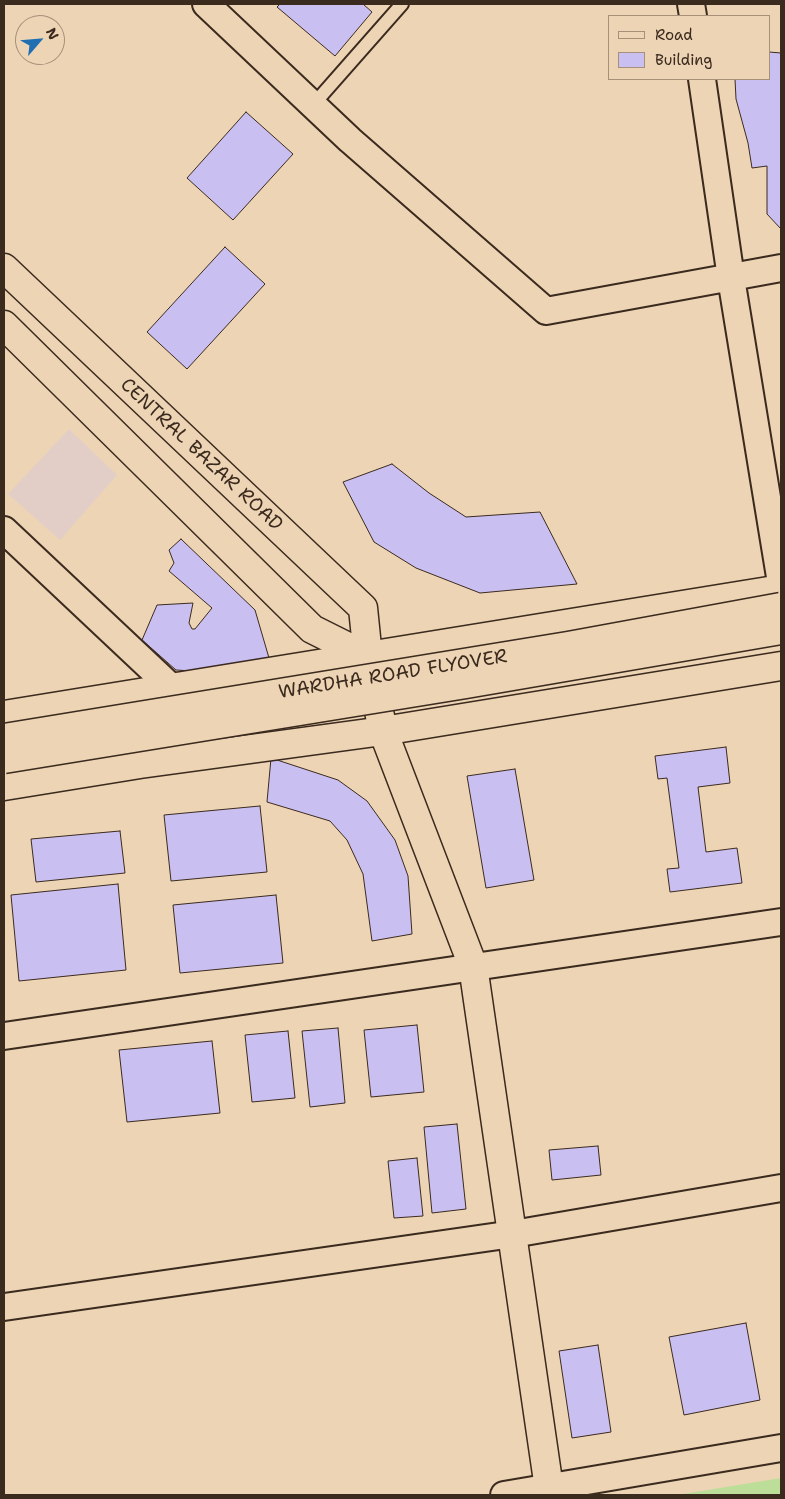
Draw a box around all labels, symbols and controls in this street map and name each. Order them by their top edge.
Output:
north arrow [15,15,65,65]
legend [608,15,770,80]
text: N [42,25,63,43]
text: Road [655,25,693,45]
text: Building [655,50,712,70]
street label: CENTRAL BAZAR ROAD [115,374,287,536]
street label: WARDHA ROAD FLYOVER [277,646,509,704]

